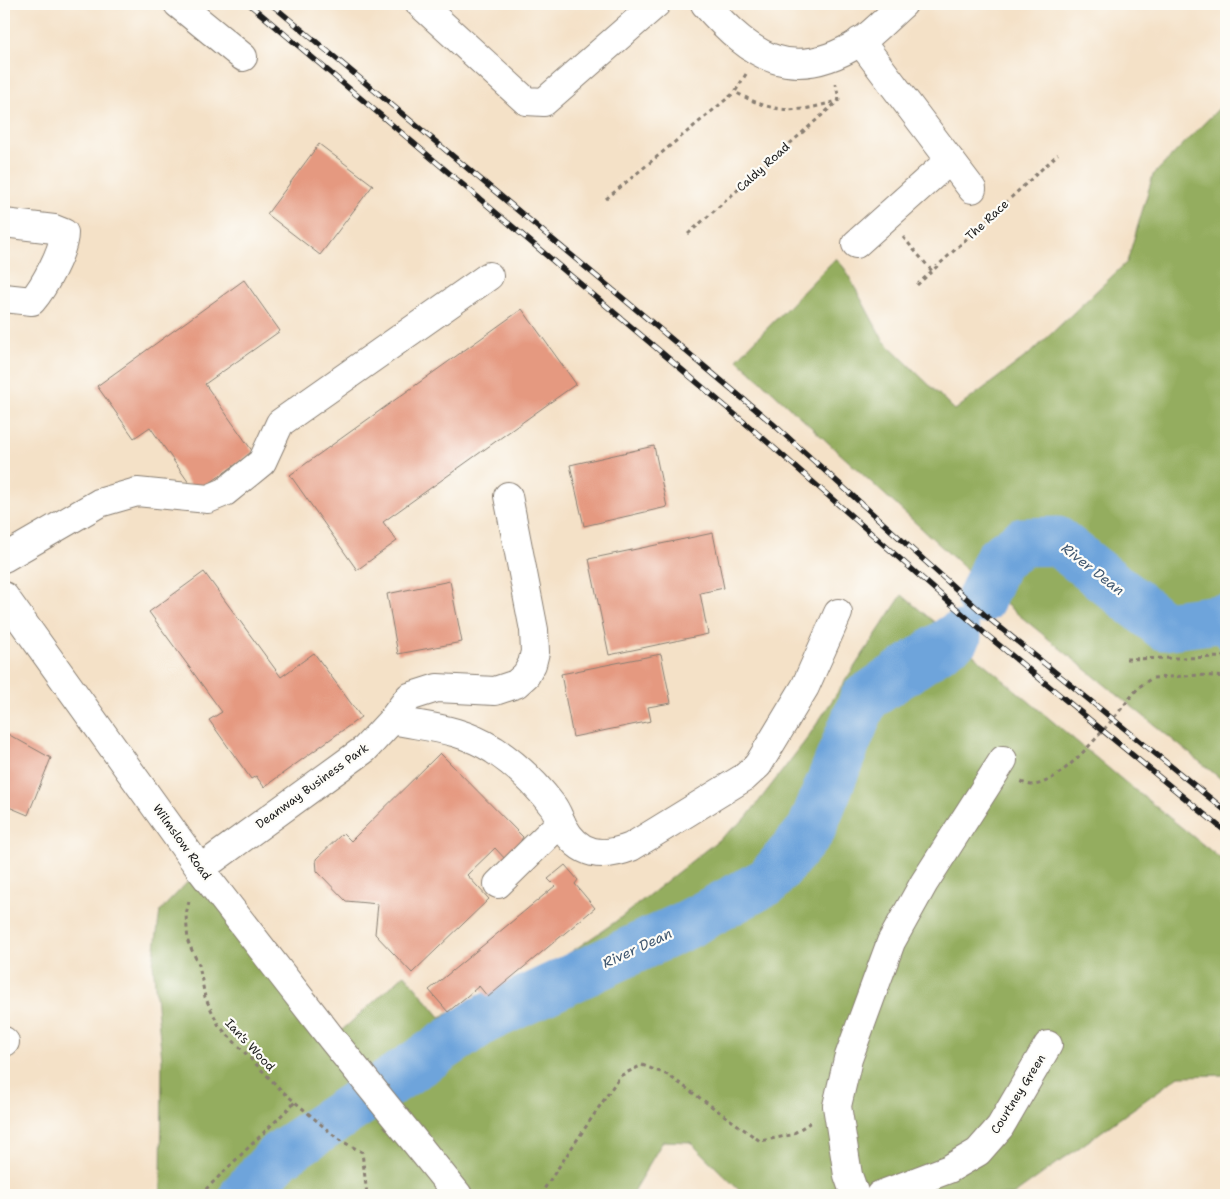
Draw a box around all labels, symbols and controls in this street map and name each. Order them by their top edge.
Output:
street label: Caldy Road [733,138,793,195]
street label: The Race [962,196,1012,244]
water label: River Dean [1058,539,1128,599]
street label: Deanway Business Park [252,740,372,832]
street label: Wilmslow Road [149,801,215,883]
water label: River Dean [599,924,675,972]
street label: Ian's Wood [222,1015,279,1075]
street label: Courtney Green [987,1051,1049,1137]

